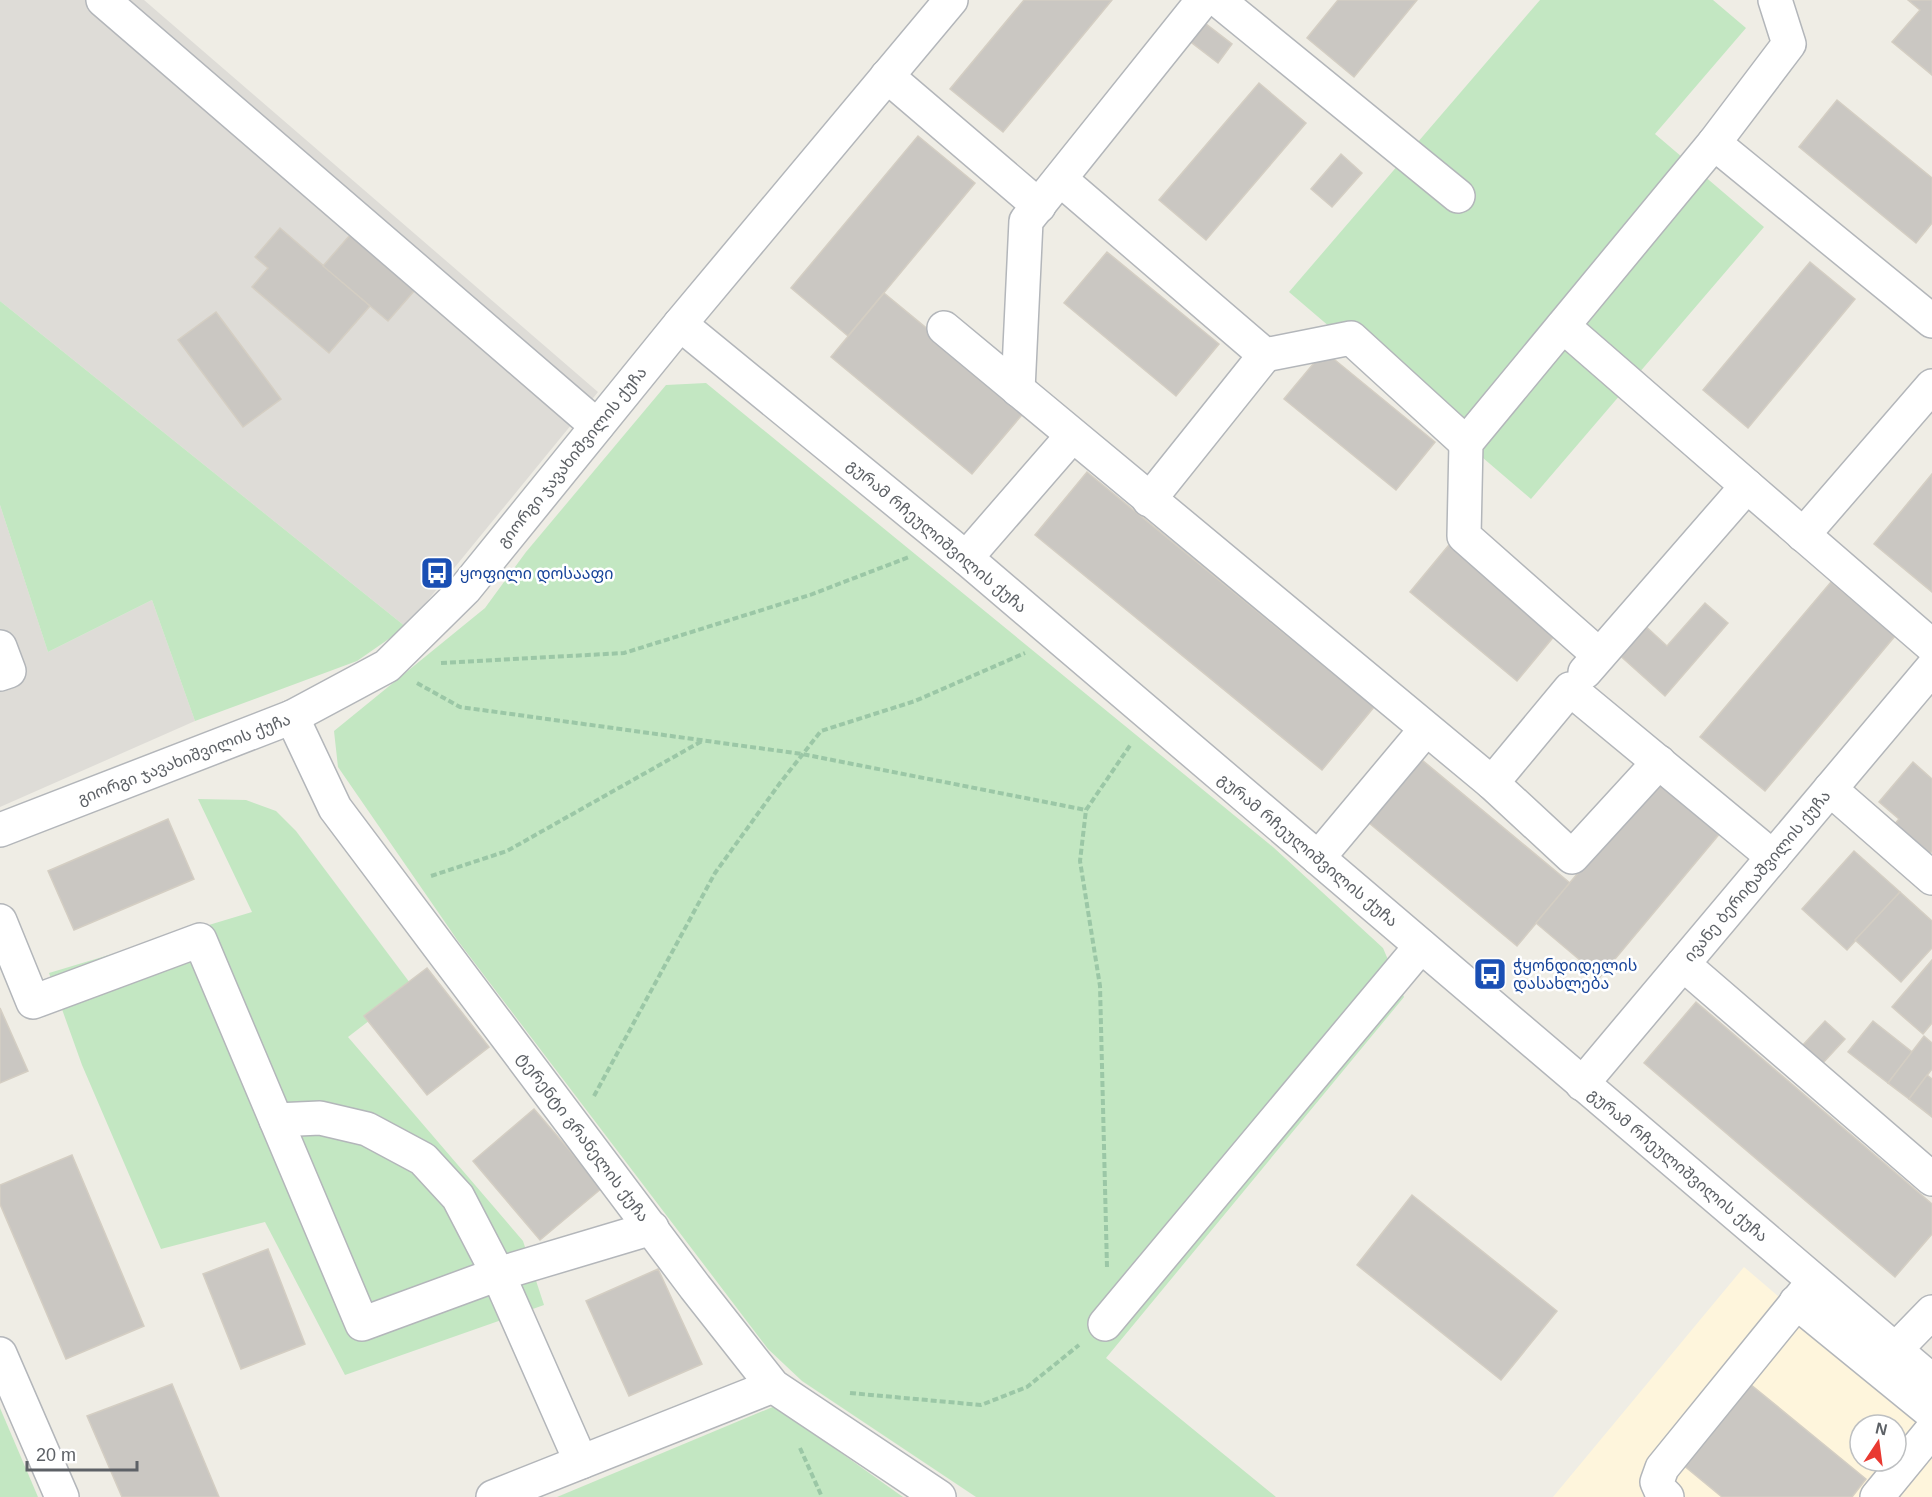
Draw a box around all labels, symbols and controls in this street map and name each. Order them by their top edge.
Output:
street label: გიორგი ჯავახიშვილის ქუჩა [494,364,652,552]
street label: გურამ რჩეულიშვილის ქუჩა [843,456,1030,618]
bus stop icon: ყოფილი დოსააფი [419,555,455,591]
place label: ყოფილი დოსააფი [460,565,614,584]
street label: გიორგი ჯავახიშვილის ქუჩა [75,710,294,809]
street label: გურამ რჩეულიშვილის ქუჩა [1214,770,1401,932]
street label: ივანე ბერიტაშვილის ქუჩა [1680,787,1835,966]
bus stop icon: ჭყონდიდელის დასახლება [1472,956,1508,992]
place label: ჭყონდიდელის დასახლება [1513,957,1637,994]
street label: ტერენტი გრანელის ქუჩა [512,1049,652,1226]
street label: გურამ რჩეულიშვილის ქუჩა [1584,1085,1771,1247]
north arrow [1848,1413,1908,1473]
text: N [1874,1419,1889,1438]
scale bar [27,1434,136,1472]
text: 20 m [36,1445,76,1465]

